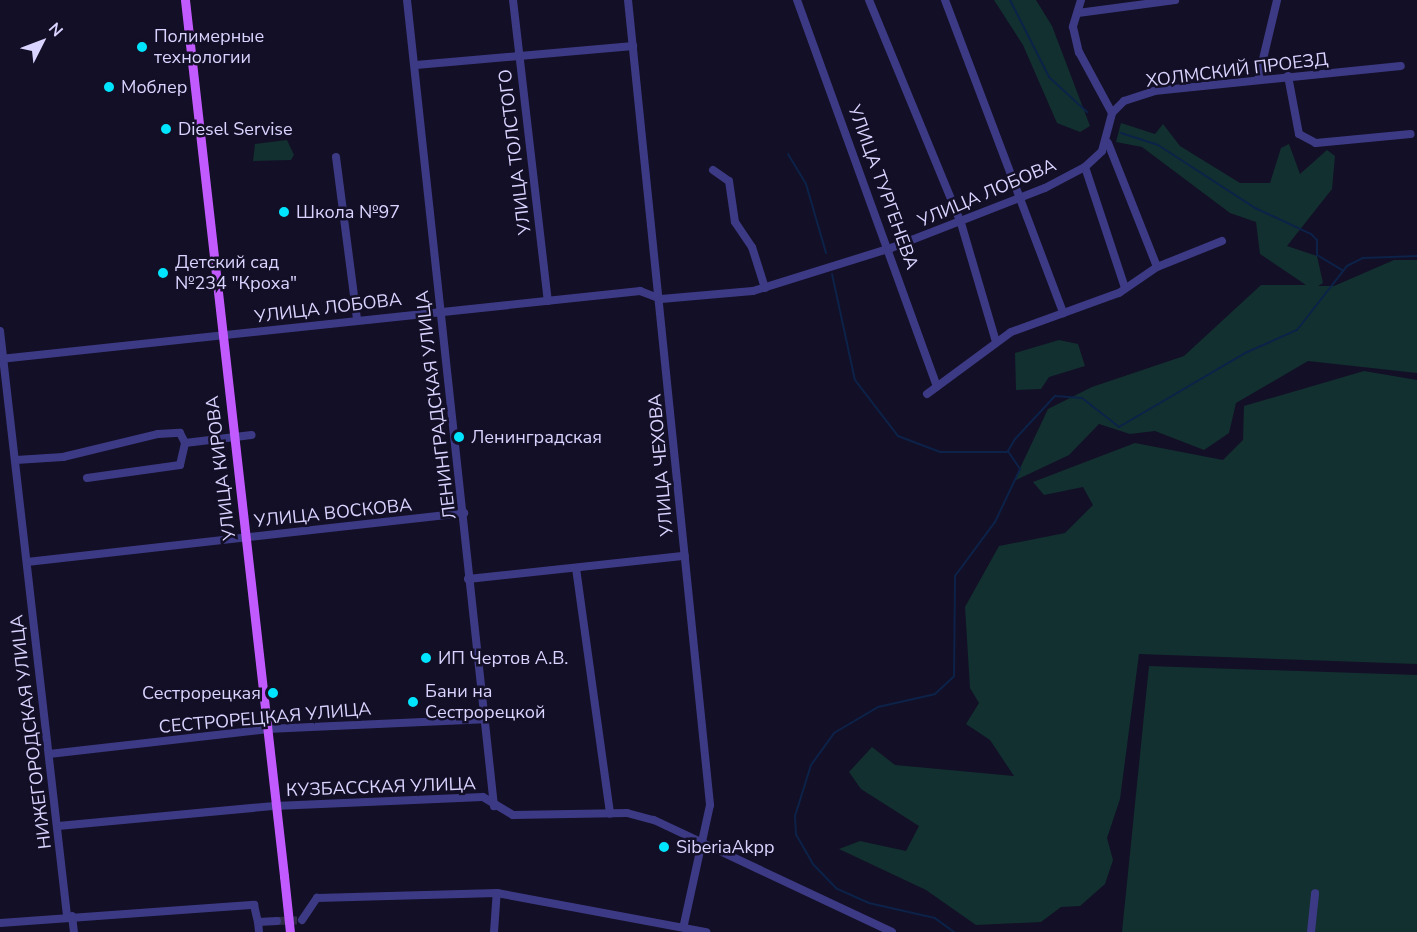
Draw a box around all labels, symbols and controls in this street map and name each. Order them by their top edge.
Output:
north arrow [12,12,72,72]
text: N [43,18,68,42]
place label: Полимерные технологии [154,26,264,68]
marker: Полимерные технологии [135,40,149,54]
street label: ХОЛМСКИЙ ПРОЕЗД [1145,48,1329,92]
street label: УЛИЦА ТОЛСТОГО [494,68,536,236]
place label: Моблер [121,76,187,98]
marker: Моблер [102,80,116,94]
street label: УЛИЦА ТУРГЕНЕВА [843,102,923,272]
place label: Diesel Servise [178,118,293,140]
marker: Diesel Servise [159,122,173,136]
street label: УЛИЦА ЛОБОВА [915,154,1059,232]
place label: Школа №97 [296,201,400,223]
marker: Школа №97 [277,205,291,219]
place label: Детский сад №234 "Кроха" [175,252,297,294]
marker: Детский сад №234 "Кроха" [156,266,170,280]
street label: УЛИЦА ЛОБОВА [253,288,403,328]
street label: ЛЕНИНГРАДСКАЯ УЛИЦА [411,289,461,521]
street label: УЛИЦА ЧЕХОВА [644,393,678,537]
street label: УЛИЦА КИРОВА [201,395,241,541]
place label: Ленинградская [471,426,602,448]
marker: Ленинградская [452,430,466,444]
street label: УЛИЦА ВОСКОВА [253,494,413,532]
street label: НИЖЕГОРОДСКАЯ УЛИЦА [6,614,56,850]
place label: ИП Чертов А.В. [438,647,568,669]
marker: ИП Чертов А.В. [419,651,433,665]
place label: Бани на Сестрорецкой [425,681,545,724]
place label: Сестрорецкая [142,682,261,704]
marker: Сестрорецкая [266,686,280,700]
marker: Бани на Сестрорецкой [406,695,420,709]
street label: СЕСТРОРЕЦКАЯ УЛИЦА [158,698,372,738]
street label: КУЗБАССКАЯ УЛИЦА [286,773,476,801]
place label: SiberiaAkpp [676,836,775,858]
marker: SiberiaAkpp [657,840,671,854]

